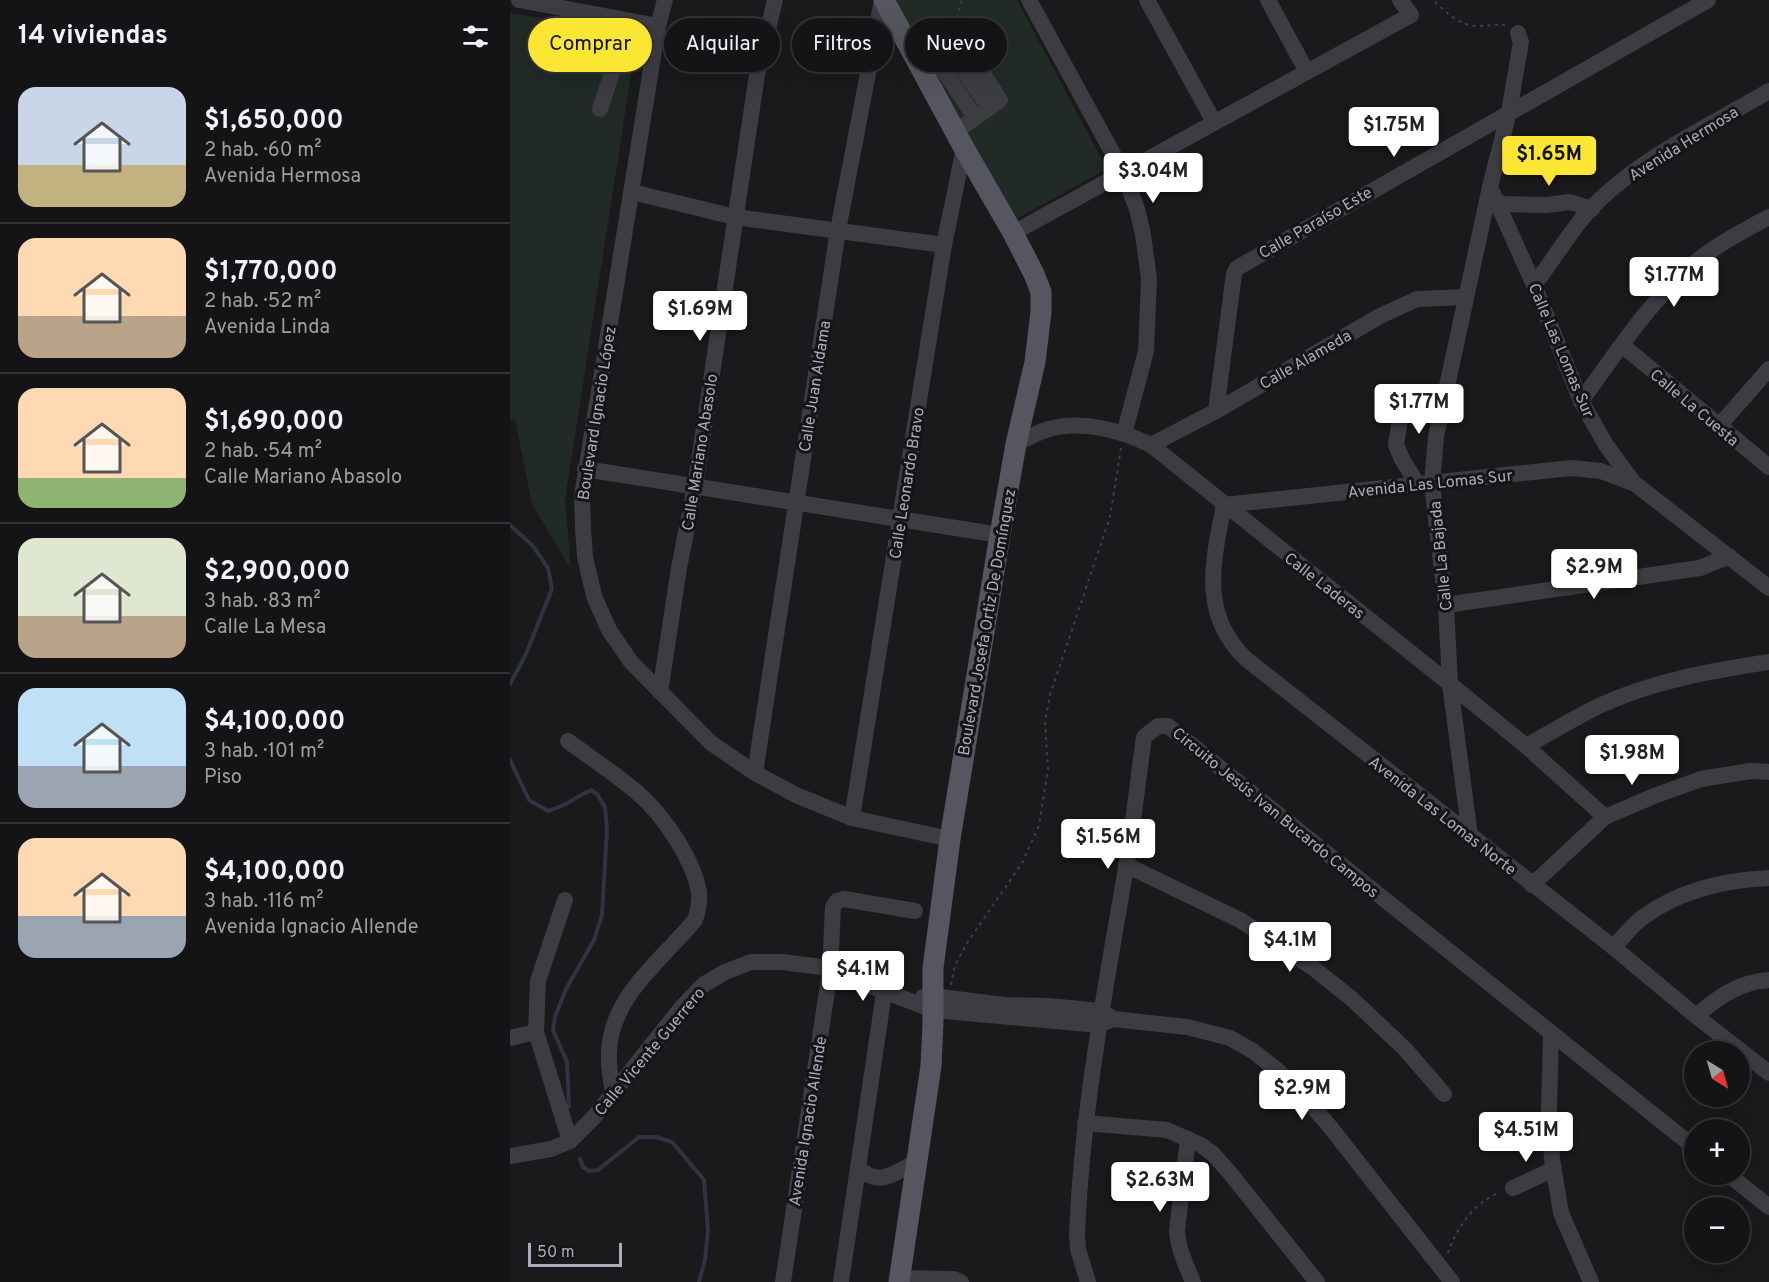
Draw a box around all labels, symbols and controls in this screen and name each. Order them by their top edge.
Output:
chip: Comprar [528,18,652,72]
chip: Alquilar [664,18,780,72]
chip: Filtros [792,18,893,72]
chip: Nuevo [905,18,1007,72]
text: 14 viviendas [18,20,168,53]
icon: filters [459,20,492,53]
street label: Avenida Hermosa [1625,103,1743,186]
text: $1,650,000 [204,105,344,138]
pin: $1.75M [1345,107,1443,158]
icon: home [66,111,138,183]
text: $1.75M [1363,113,1425,139]
pin: $1.65M [1500,136,1598,187]
text: 2 hab. · 60 m² [204,138,322,164]
text: $1.65M [1516,142,1582,168]
pin: $3.04M [1104,153,1202,204]
text: $3.04M [1118,159,1188,185]
text: Avenida Hermosa [204,164,361,190]
street label: Calle Paraíso Este [1256,183,1376,264]
text: $1,770,000 [204,256,338,289]
pin: $1.77M [1625,257,1723,308]
icon: home [66,262,138,334]
text: $1.77M [1644,263,1704,289]
street label: Calle Las Lomas Sur [1523,281,1598,421]
text: 2 hab. · 52 m² [204,289,321,315]
pin: $1.69M [651,291,749,342]
text: $1.69M [667,297,733,323]
text: Avenida Linda [204,315,330,341]
street label: Calle Juan Aldama [796,319,836,453]
street label: Boulevard Ignacio López [574,325,622,502]
street label: Calle Alameda [1257,326,1355,395]
street label: Calle La Cuesta [1645,366,1742,452]
street label: Calle Mariano Abasolo [679,372,723,532]
pin: $1.77M [1370,384,1468,435]
text: $1.77M [1389,390,1449,416]
text: $1,690,000 [204,406,344,439]
street label: Calle Leonardo Bravo [886,406,930,561]
icon: home [66,412,138,484]
text: 2 hab. · 54 m² [204,439,322,465]
text: Calle Mariano Abasolo [204,465,402,491]
street label: Avenida Las Lomas Sur [1347,466,1514,504]
street label: Boulevard Josefa Ortiz De Domínguez [955,487,1021,757]
street label: Calle La Bajada [1426,500,1458,612]
street label: Calle Laderas [1280,549,1368,624]
pin: $2.9M [1552,549,1636,600]
text: $2.9M [1565,555,1623,581]
text: $2,900,000 [204,556,350,589]
icon: home [66,562,138,634]
text: 3 hab. · 83 m² [204,589,321,615]
text: Calle La Mesa [204,615,326,641]
text: $4,100,000 [204,706,345,739]
icon: home [66,712,138,784]
street label: Circuito Jesús Ivan Bucardo Campos [1167,724,1382,903]
pin: $1.98M [1583,735,1681,786]
text: 3 hab. · 101 m² [204,739,324,765]
text: $1.98M [1599,741,1665,767]
street label: Avenida Las Lomas Norte [1364,753,1520,881]
text: Piso [204,765,242,791]
pin: $1.56M [1059,819,1157,870]
text: $1.56M [1075,825,1141,851]
text: $4,100,000 [204,856,345,889]
icon: home [66,862,138,934]
text: 3 hab. · 116 m² [204,889,323,915]
text: Avenida Ignacio Allende [204,915,418,941]
pin: $4.1M [1248,922,1332,973]
text: $4.1M [1263,928,1317,954]
pin: $4.1M [821,951,905,1002]
text: $4.1M [836,957,890,983]
street label: Calle Vicente Guerrero [591,984,710,1121]
street label: Avenida Ignacio Allende [786,1035,832,1208]
north arrow [1684,1041,1750,1107]
map controls [1684,1041,1750,1263]
pin: $2.9M [1260,1070,1344,1121]
text: $2.9M [1273,1076,1331,1102]
pin: $4.51M [1477,1112,1575,1163]
text: $4.51M [1493,1118,1559,1144]
button: + [1684,1119,1750,1185]
pin: $2.63M [1111,1162,1209,1213]
text: $2.63M [1125,1168,1195,1194]
button: − [1684,1197,1750,1263]
scale bar [528,1240,622,1268]
text: 50 m [537,1243,575,1263]

